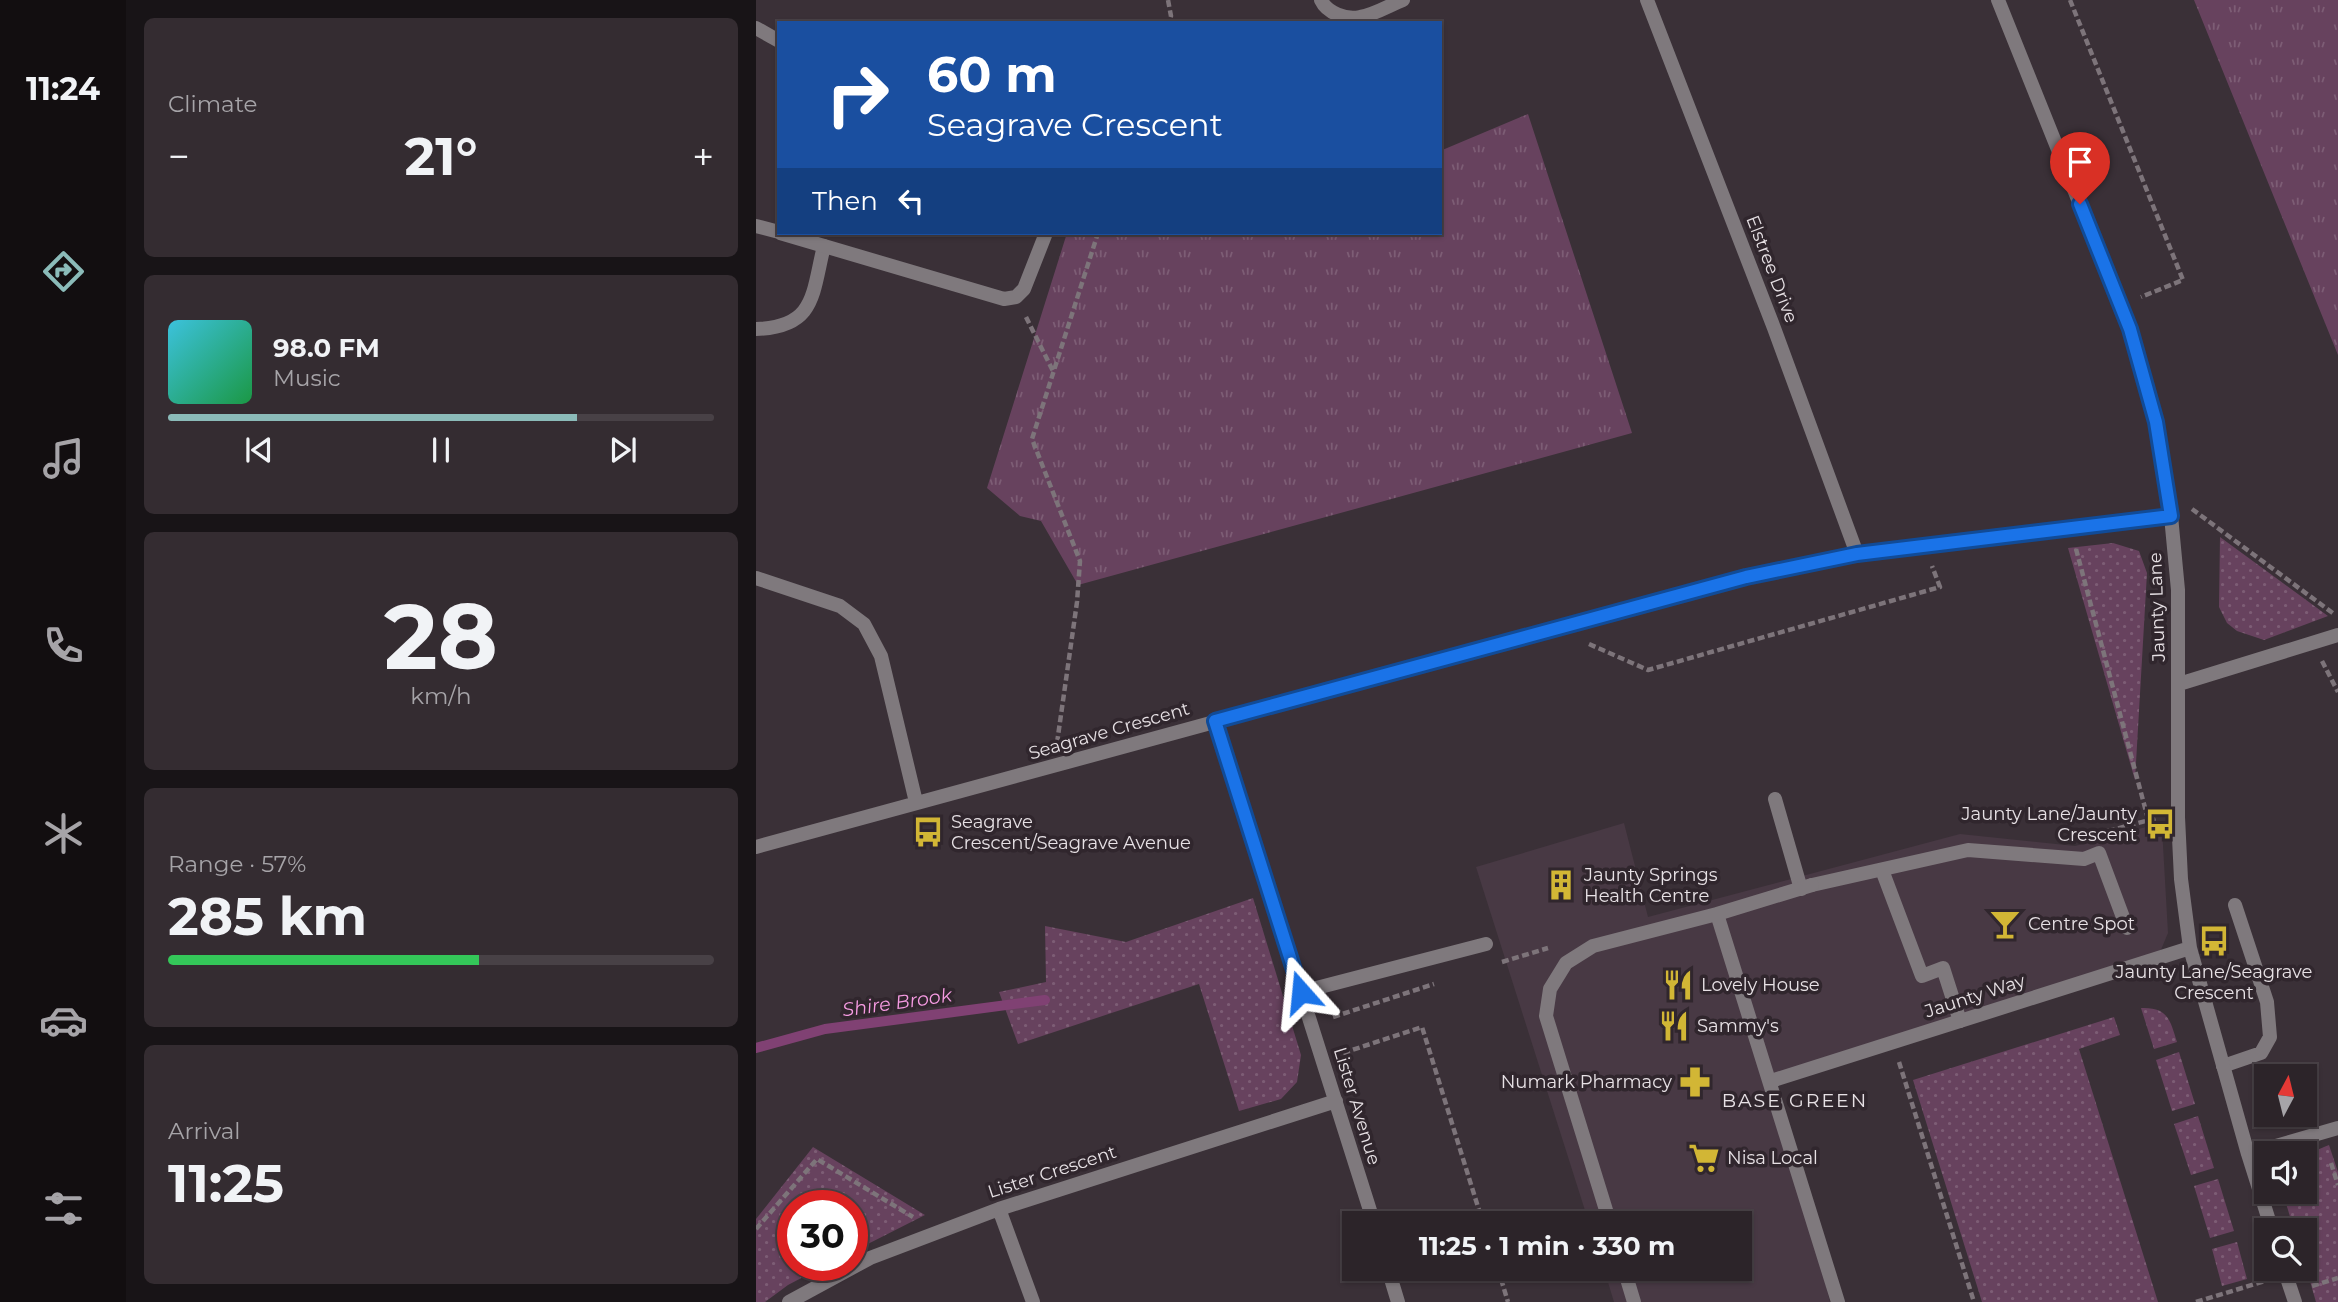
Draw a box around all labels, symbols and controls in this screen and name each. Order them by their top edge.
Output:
text: 60 m [927,45,1057,104]
icon: right [812,49,903,140]
text: 11:24 [26,69,100,108]
text: Climate [168,90,257,118]
text: Seagrave Crescent [927,105,1223,144]
text: 21° [405,125,477,188]
pin [2050,132,2110,204]
text: − [168,133,190,180]
text: + [692,133,714,180]
icon: arrive [2061,143,2099,181]
icon: left [892,182,930,220]
text: Then [812,185,878,217]
street label: Elstree Drive [1741,212,1803,326]
icon: directions [39,247,88,296]
text: 98.0 FM [273,332,380,364]
text: Music [273,364,341,392]
icon: previous [240,431,278,469]
icon: pause [422,431,460,469]
icon: next [604,431,642,469]
icon: music [39,434,88,483]
street label: Jaunty Lane [2144,552,2170,663]
text: 28 [384,581,498,692]
icon: phone [39,621,88,670]
text: km/h [410,682,472,710]
street label: Seagrave Crescent [1026,697,1192,765]
place label: Jaunty Lane/Jaunty Crescent [1961,803,2137,846]
bus stop icon: Jaunty Lane/Jaunty Crescent [2143,807,2177,841]
icon: climate [39,809,88,858]
place label: Seagrave Crescent/Seagrave Avenue [951,811,1191,854]
bus stop icon: Seagrave Crescent/Seagrave Avenue [911,815,945,849]
text: Range · 57% [168,850,306,878]
place label: Jaunty Springs Health Centre [1583,864,1718,907]
building icon: Jaunty Springs Health Centre [1544,868,1578,902]
text: 285 km [168,885,367,948]
bar icon: Centre Spot [1988,907,2022,941]
place label: Centre Spot [2028,913,2135,935]
bus stop icon: Jaunty Lane/Seagrave Crescent [2197,924,2231,958]
position arrow [1264,955,1338,1029]
place label: Jaunty Lane/Seagrave Crescent [2115,961,2313,1004]
restaurant icon: Lovely House [1661,968,1695,1002]
street label: Jaunty Way [1921,969,2028,1023]
place label: Lovely House [1701,974,1820,996]
water label: Shire Brook [841,983,954,1022]
icon: car [39,996,88,1045]
restaurant icon: Sammy's [1657,1009,1691,1043]
place label: Sammy's [1697,1015,1779,1037]
street label: Lister Avenue [1329,1044,1385,1168]
north arrow [2254,1064,2317,1127]
map controls [2254,1064,2317,1281]
pharmacy icon: Numark Pharmacy [1678,1065,1712,1099]
place label: Numark Pharmacy [1501,1071,1672,1093]
district label: BASE GREEN [1722,1089,1868,1112]
text: Arrival [168,1117,241,1145]
street label: Lister Crescent [985,1141,1119,1203]
supermarket icon: Nisa Local [1687,1141,1721,1175]
button: sound [2254,1141,2317,1204]
place label: Nisa Local [1727,1147,1818,1169]
text: 11:25 [168,1152,284,1215]
icon: filters [39,1184,88,1233]
speed limit sign: 30 [777,1190,868,1281]
button: search [2254,1218,2317,1281]
text: 11:25 · 1 min · 330 m [1419,1230,1675,1262]

